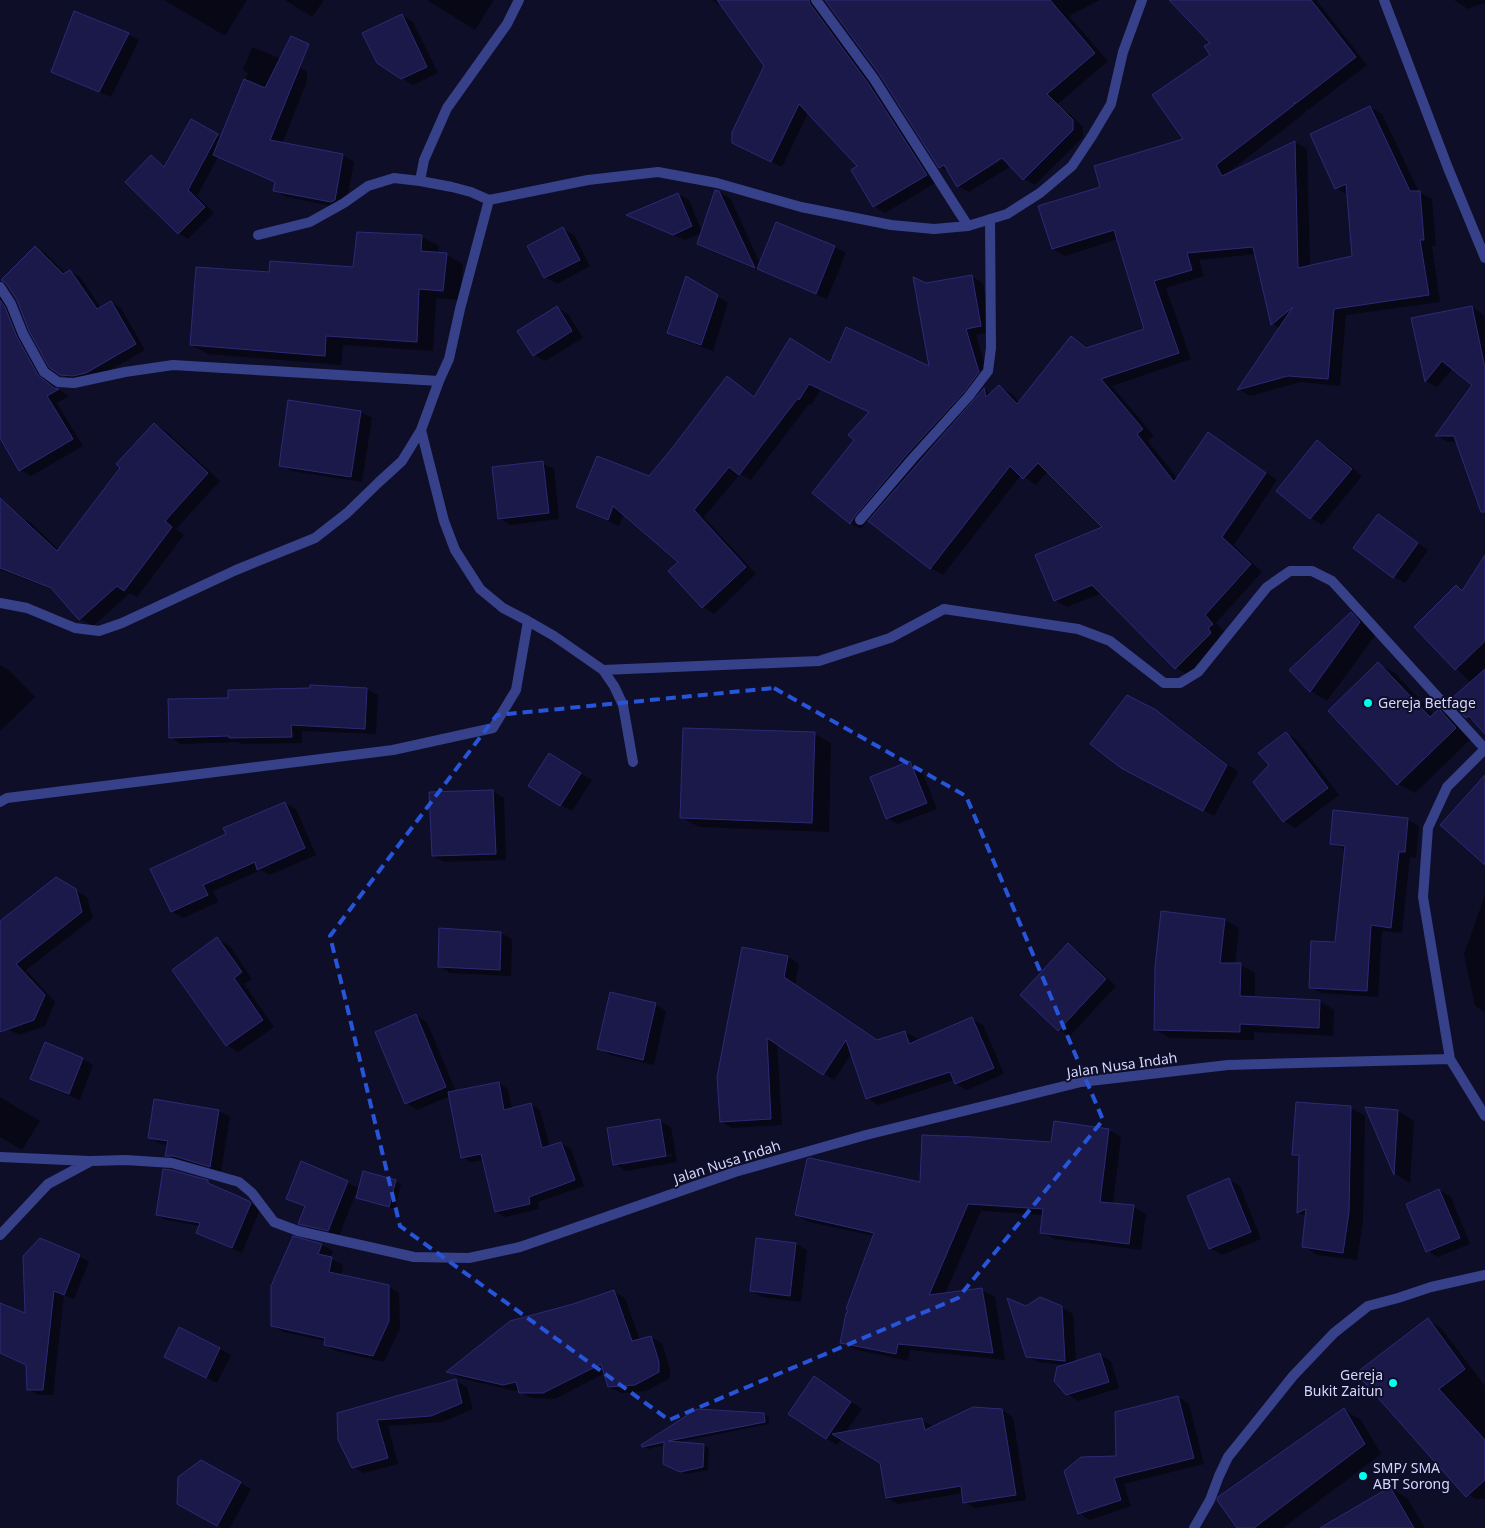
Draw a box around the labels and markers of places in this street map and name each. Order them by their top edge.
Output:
place label: Gereja Betfage [1378,693,1476,712]
marker: Gereja Betfage [1362,697,1374,709]
place label: Gereja Bukit Zaitun [1304,1365,1383,1400]
marker: Gereja Bukit Zaitun [1387,1377,1399,1389]
place label: SMP/ SMA ABT Sorong [1373,1458,1450,1493]
marker: SMP/ SMA ABT Sorong [1357,1470,1369,1482]

